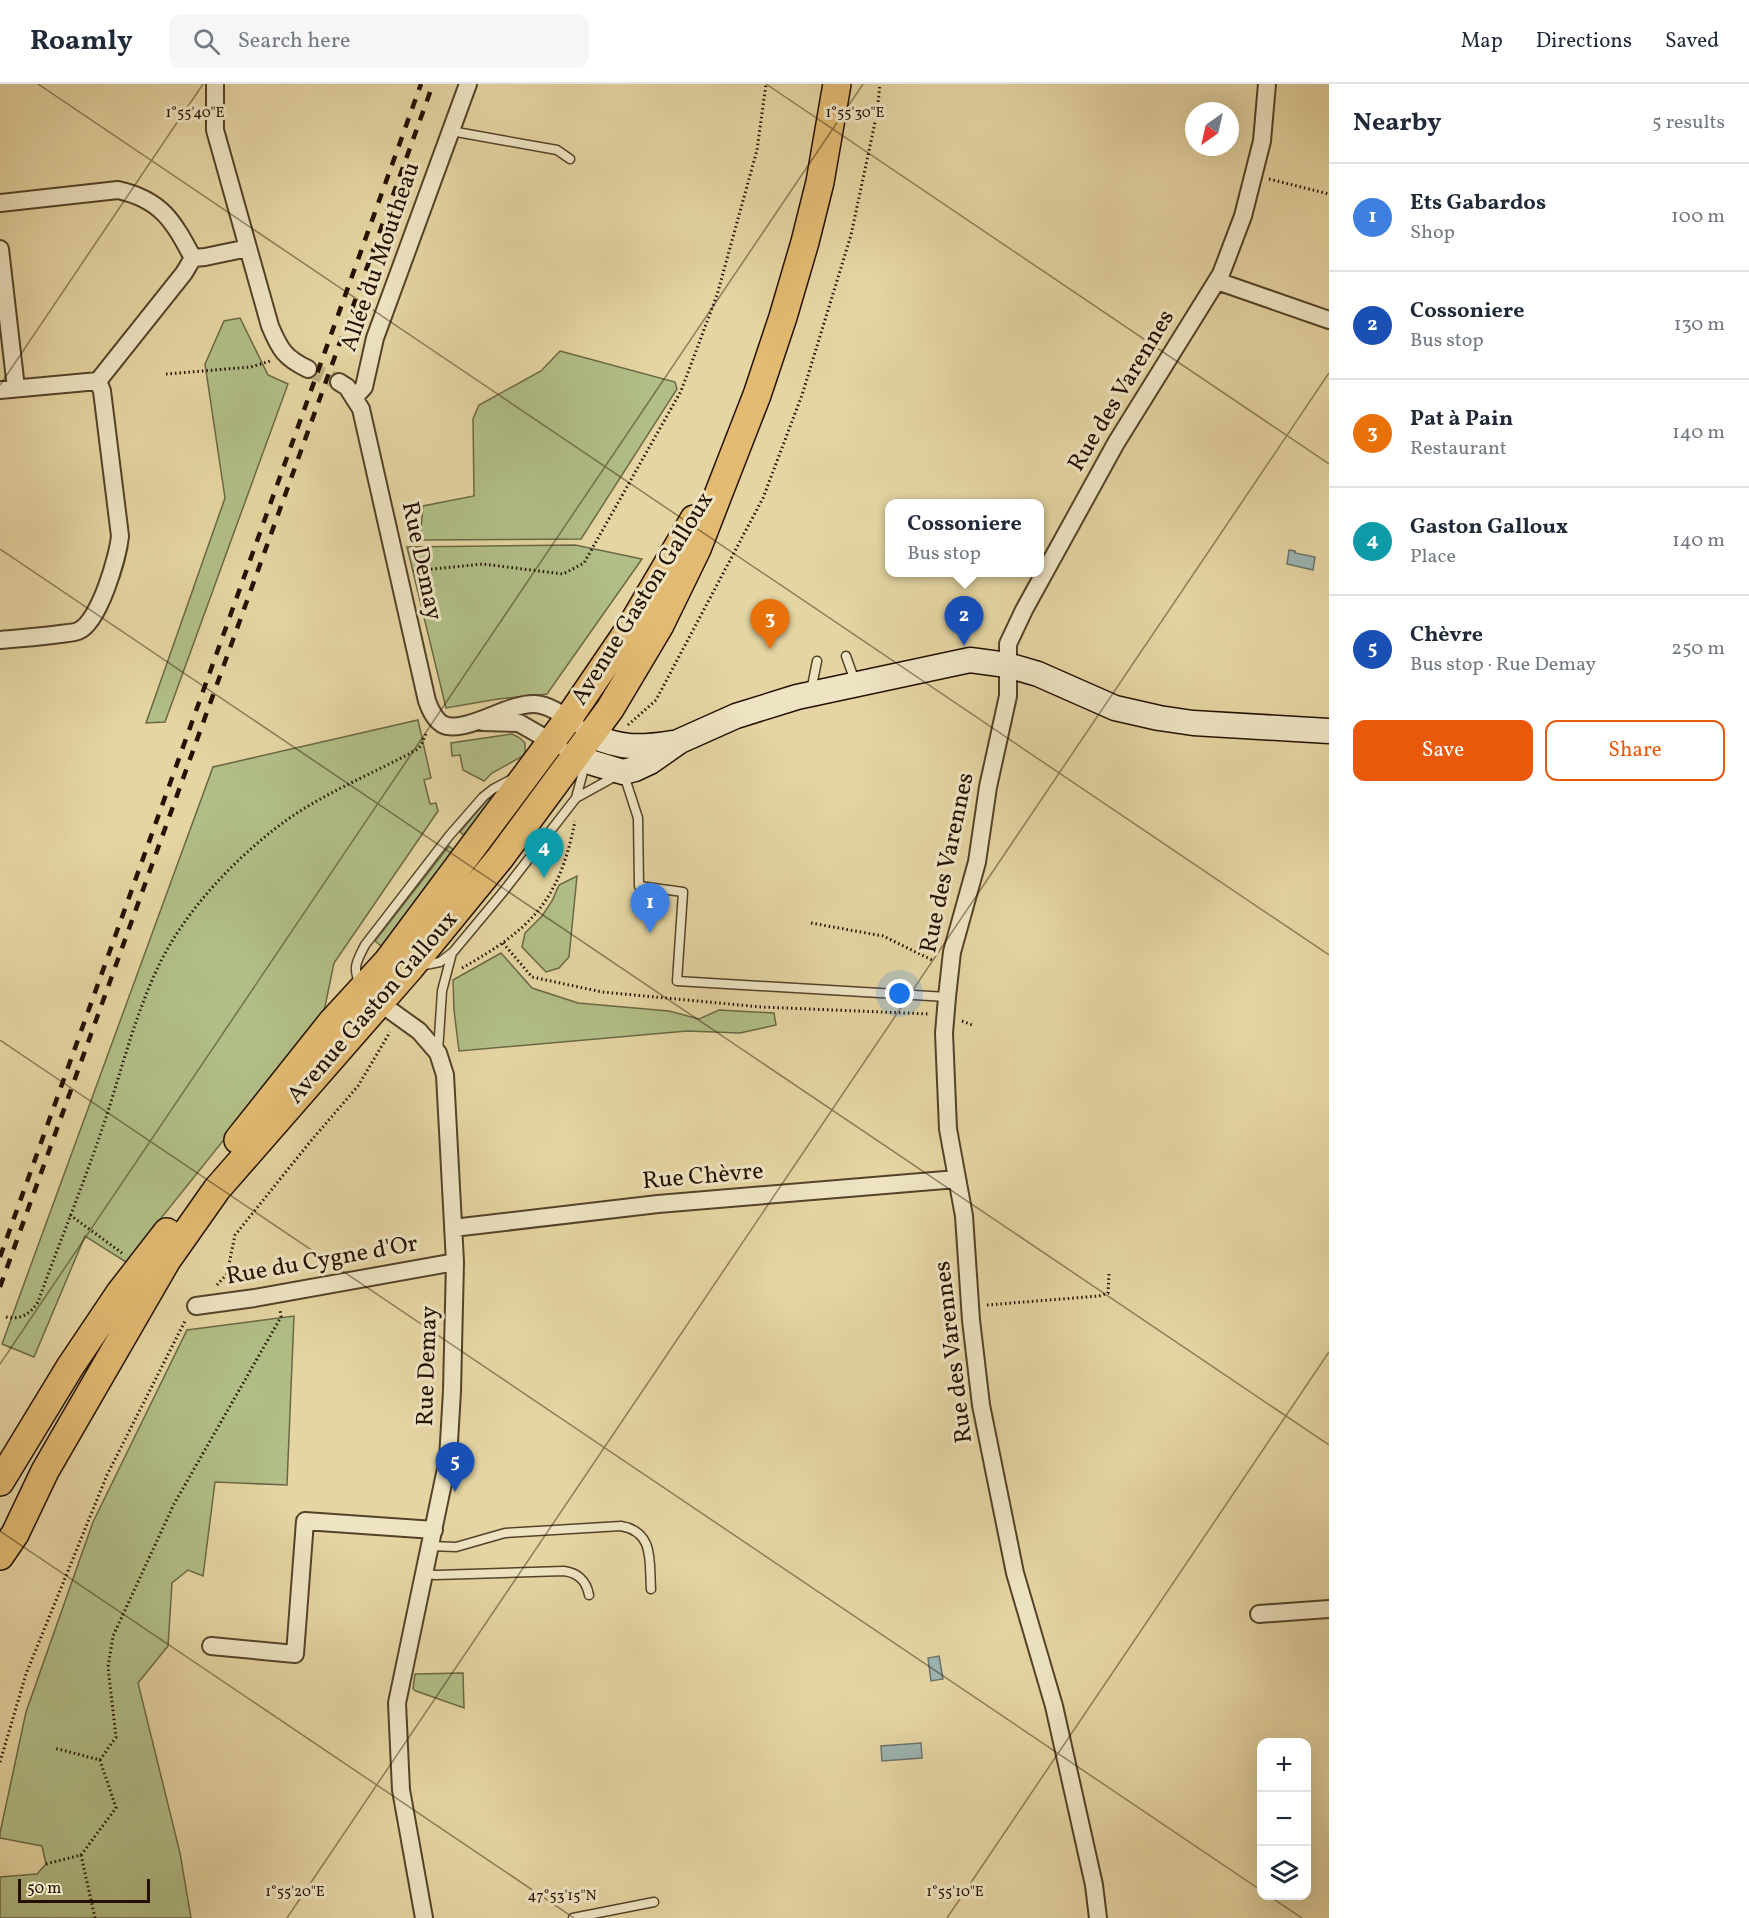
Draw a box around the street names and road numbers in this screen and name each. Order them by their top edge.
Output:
street label: Allée du Moutheau [333,158,429,356]
street label: Rue des Varennes [1060,304,1184,478]
street label: Avenue Gaston Galloux [563,486,723,712]
street label: Rue Demay [392,499,450,623]
street label: Rue des Varennes [912,770,984,956]
street label: Avenue Gaston Galloux [280,904,466,1112]
street label: Rue Chèvre [641,1155,765,1199]
street label: Rue du Cygne d'Or [223,1227,421,1295]
street label: Rue des Varennes [926,1259,982,1445]
street label: Rue Demay [409,1305,447,1427]

